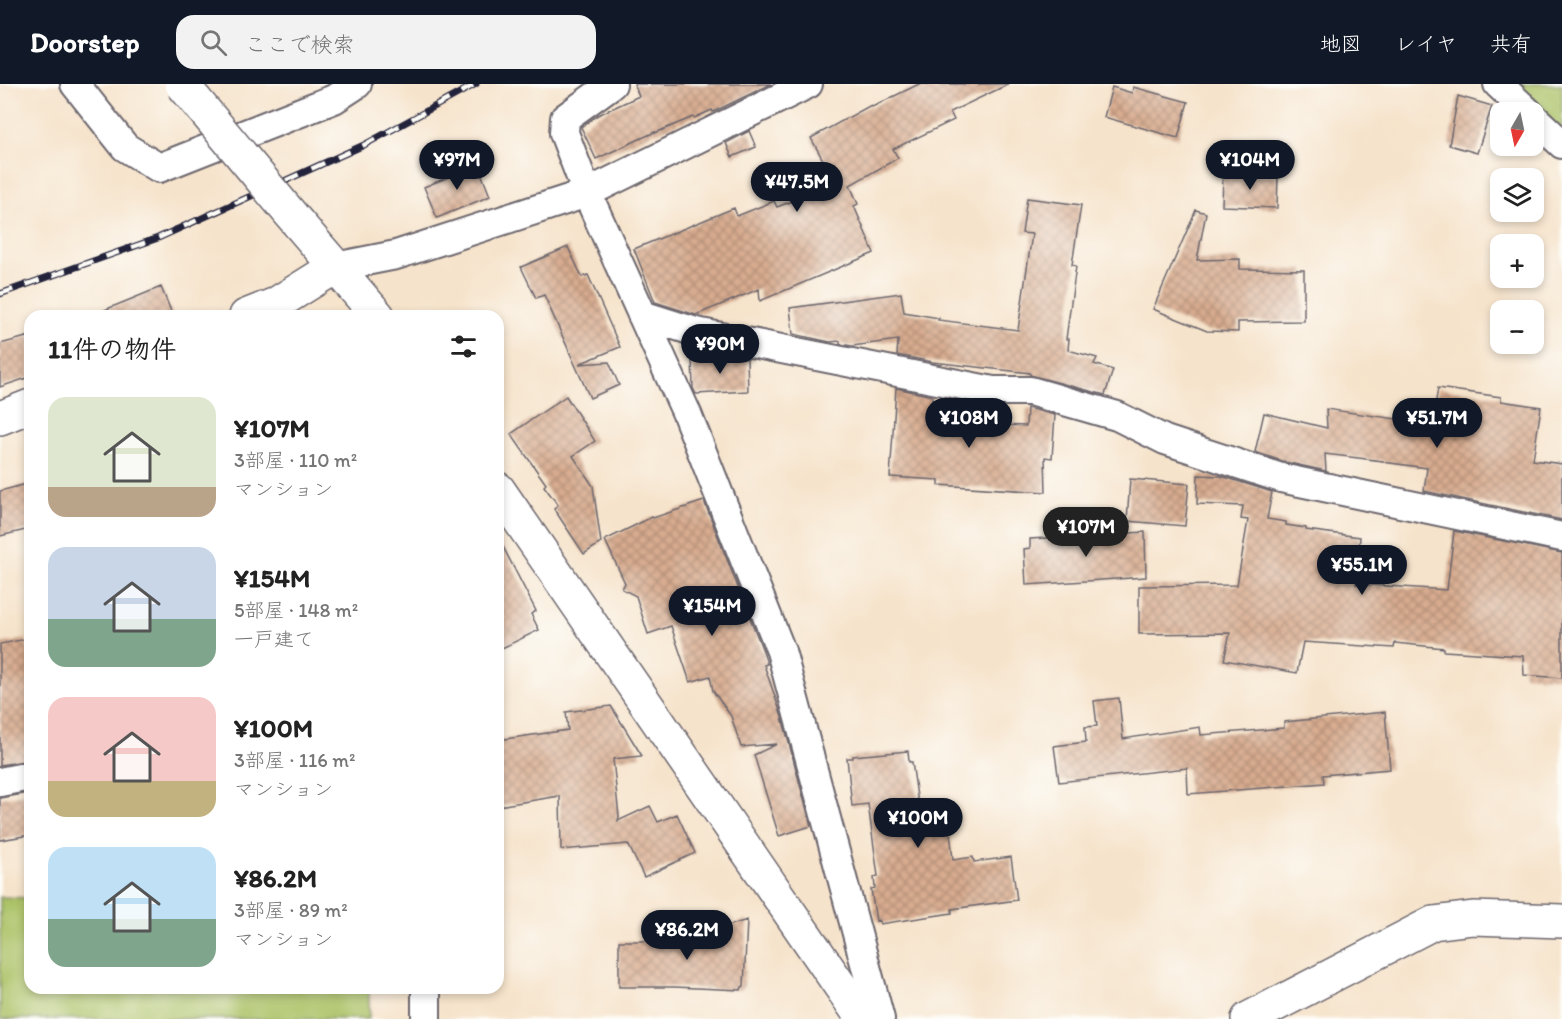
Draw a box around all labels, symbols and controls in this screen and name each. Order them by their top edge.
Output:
search box [176,15,596,69]
text: Doorstep [30,25,140,59]
icon: search [197,26,230,59]
text: ここで検索 [245,31,355,58]
text: 地図 [1320,31,1362,56]
text: レイヤ [1395,31,1457,56]
text: 共有 [1490,31,1532,56]
north arrow [1490,102,1544,156]
map controls [1490,102,1544,354]
pin: ¥97M [421,140,493,191]
pin: ¥104M [1208,140,1292,191]
text: ¥97M [433,147,481,171]
text: ¥104M [1220,147,1280,171]
pin: ¥47.5M [748,162,846,213]
button: layers [1490,168,1544,222]
text: ¥47.5M [765,169,829,193]
button: + [1490,234,1544,288]
button: − [1490,300,1544,354]
pin: ¥90M [684,324,756,375]
icon: filters [447,330,480,363]
text: ¥90M [695,331,745,355]
text: 11件の物件 [48,333,176,365]
pin: ¥108M [927,398,1011,449]
pin: ¥51.7M [1388,398,1486,449]
text: ¥108M [939,405,999,429]
text: ¥51.7M [1406,405,1468,429]
text: ¥107M [234,412,310,444]
icon: home [96,421,168,493]
text: 3部屋 · 110 m² [234,448,357,472]
text: マンション [234,477,333,501]
pin: ¥107M [1044,507,1128,558]
text: ¥107M [1057,514,1115,538]
pin: ¥55.1M [1313,545,1411,596]
text: ¥55.1M [1331,552,1393,576]
text: ¥154M [234,562,310,594]
icon: home [96,571,168,643]
pin: ¥154M [670,586,754,637]
text: ¥154M [683,593,741,617]
text: 5部屋 · 148 m² [234,598,358,622]
text: 一戸建て [234,627,314,651]
text: ¥100M [234,712,313,744]
icon: home [96,721,168,793]
text: 3部屋 · 116 m² [234,748,355,772]
text: マンション [234,777,333,801]
pin: ¥100M [876,798,960,849]
text: ¥100M [888,805,948,829]
text: ¥86.2M [234,862,317,894]
icon: home [96,871,168,943]
text: 3部屋 · 89 m² [234,898,348,922]
pin: ¥86.2M [638,910,736,961]
text: ¥86.2M [655,917,719,941]
text: マンション [234,927,333,951]

